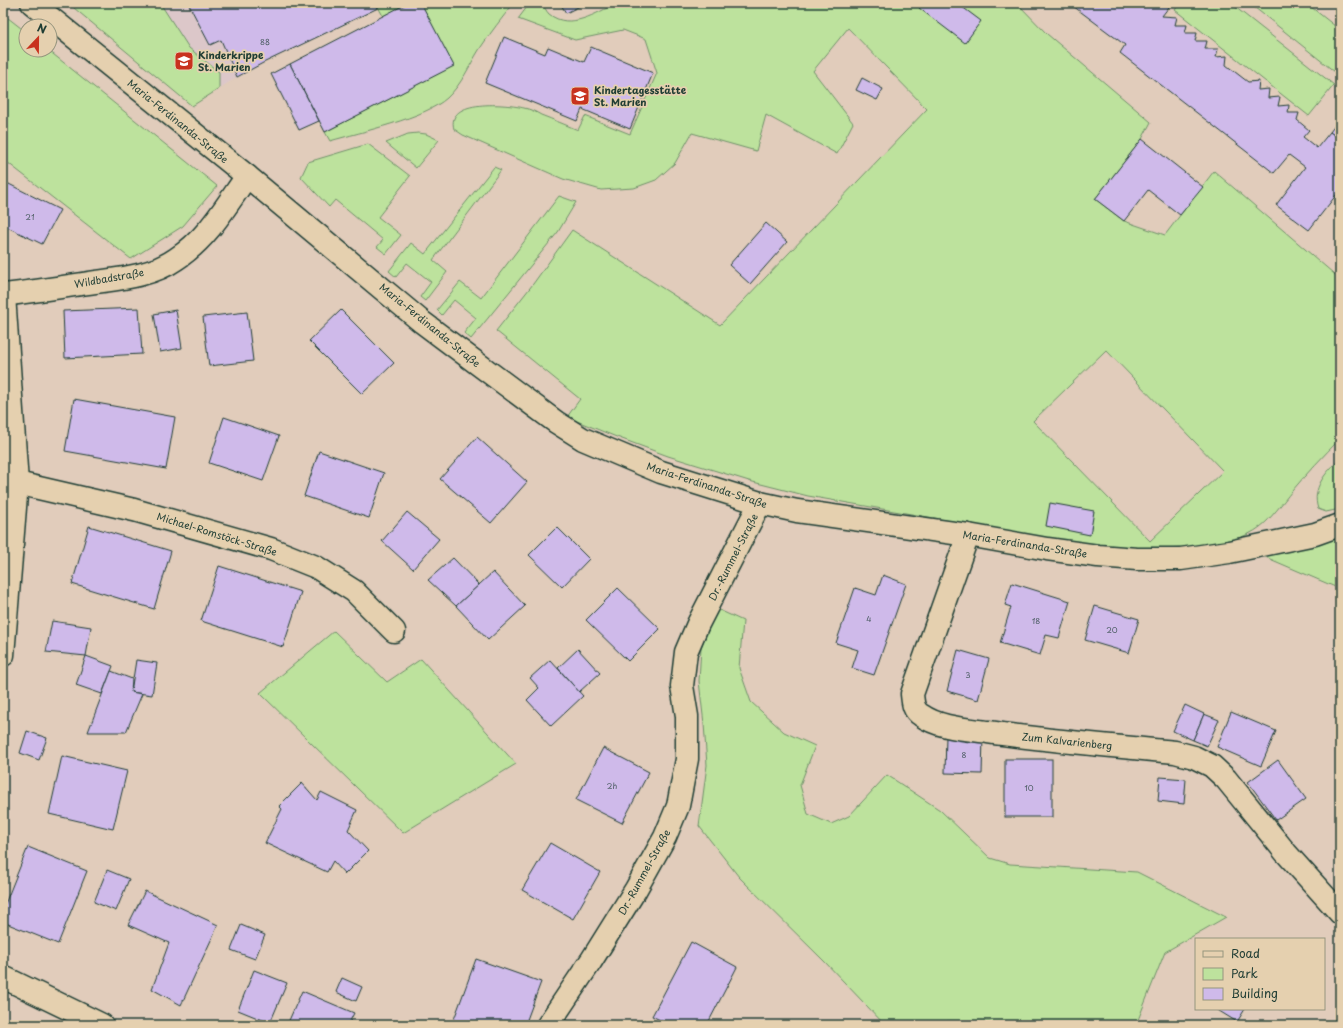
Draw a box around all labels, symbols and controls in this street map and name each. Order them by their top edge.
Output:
north arrow [18,18,58,58]
text: N [35,19,49,38]
house number: 88 [260,36,270,48]
place label: Kinderkrippe St. Marien [198,47,264,74]
school or university icon: Kinderkrippe St. Marien [173,50,195,72]
street label: Maria-Ferdinanda-Straße [125,75,232,166]
place label: Kindertagesstätte St. Marien [594,82,687,109]
school or university icon: Kindertagesstätte St. Marien [569,85,591,107]
house number: 21 [25,211,35,223]
street label: Wildbadstraße [73,264,145,291]
street label: Maria-Ferdinanda-Straße [377,279,484,370]
street label: Maria-Ferdinanda-Straße [645,458,769,511]
street label: Michael-Romstöck-Straße [155,508,279,559]
street label: Dr.-Rummel-Straße [704,511,761,603]
street label: Maria-Ferdinanda-Straße [962,526,1088,561]
house number: 4 [866,613,872,625]
house number: 18 [1032,615,1040,627]
house number: 20 [1106,624,1118,636]
house number: 3 [965,669,971,681]
street label: Zum Kalvarienberg [1021,728,1113,753]
house number: 8 [962,749,967,761]
house number: 2h [607,780,617,792]
house number: 10 [1024,782,1034,794]
street label: Dr.-Rummel-Straße [614,826,673,917]
legend [1195,938,1325,1010]
text: Road [1231,944,1260,962]
text: Park [1231,964,1258,982]
text: Building [1231,984,1278,1002]

